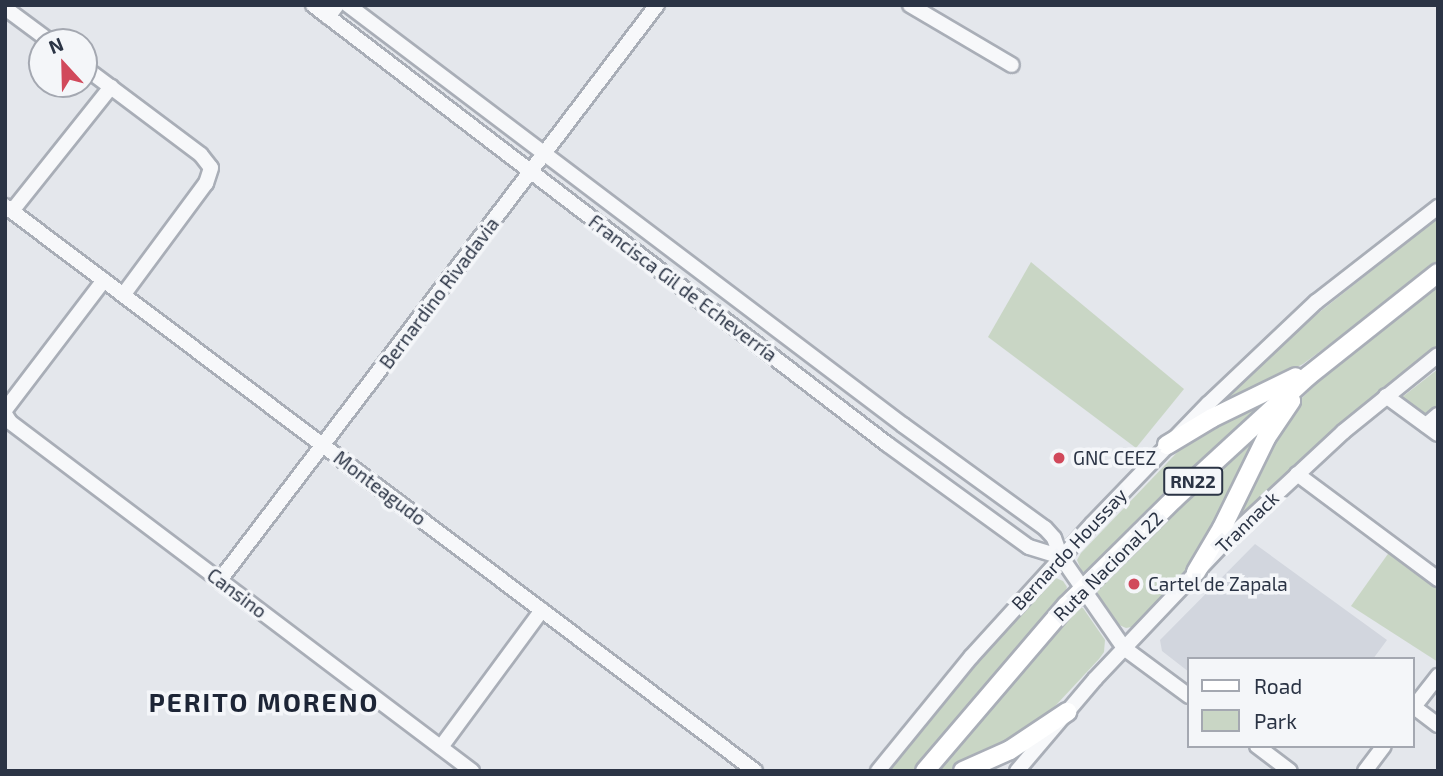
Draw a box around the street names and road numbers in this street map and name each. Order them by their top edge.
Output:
street label: Francisca Gil de Echeverría [584,210,782,366]
street label: Bernardino Rivadavia [375,213,503,373]
street label: Monteagudo [329,446,431,530]
road number: RN22 [1162,466,1224,495]
street label: Bernardo Houssay [1007,483,1131,615]
street label: Trannack [1211,486,1283,558]
street label: Ruta Nacional 22 [1048,506,1168,626]
street label: Cansino [203,563,271,623]

